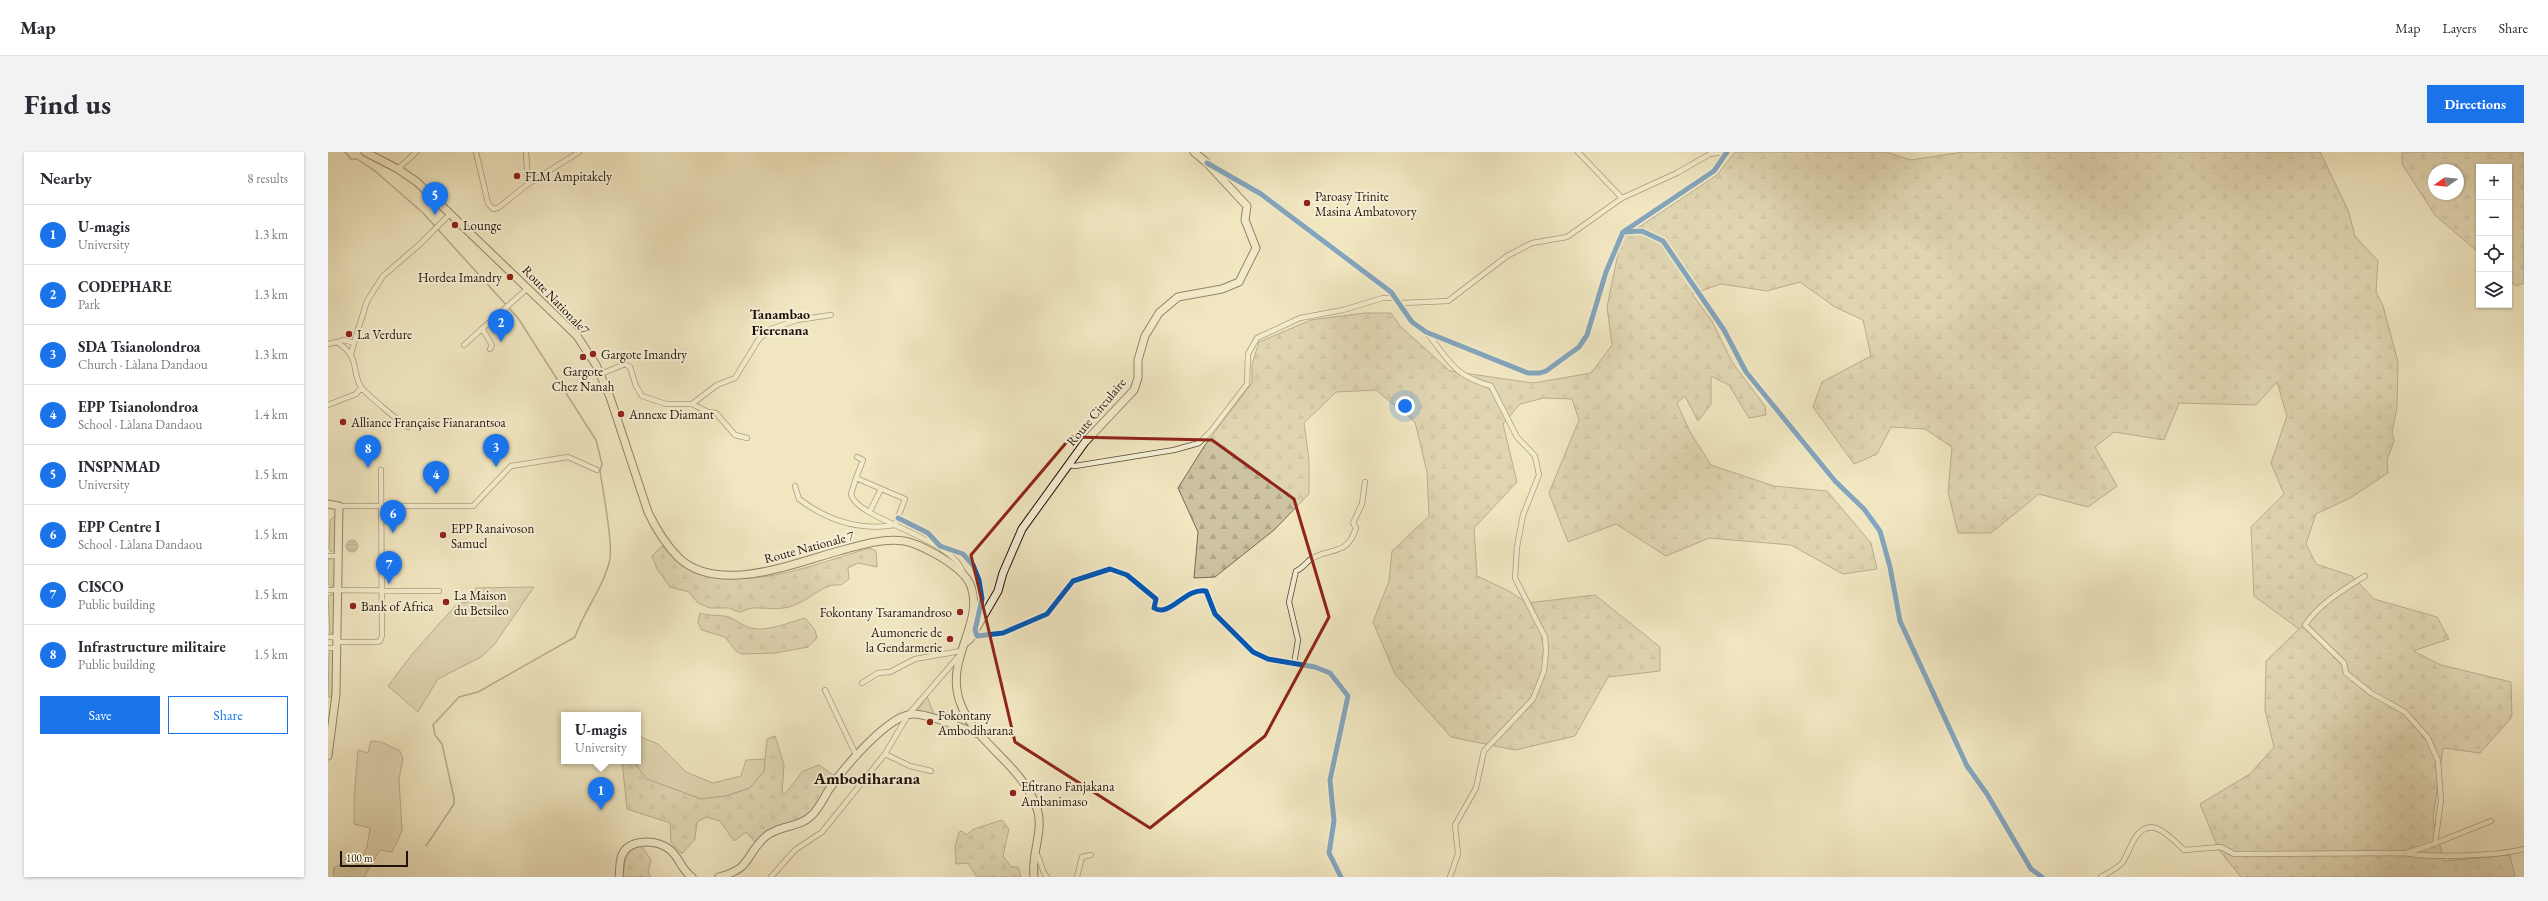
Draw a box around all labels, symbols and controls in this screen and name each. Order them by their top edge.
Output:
text: Map [20,15,56,40]
text: Map [2395,19,2420,37]
text: Layers [2442,19,2477,37]
text: Share [2499,19,2528,37]
button: Directions [2427,85,2524,123]
text: Find us [24,86,111,122]
north arrow [2428,164,2464,200]
map controls [2476,164,2512,308]
button: + [2476,164,2512,200]
text: Nearby [40,167,92,189]
place label: FLM Ampitakely [525,168,612,185]
text: 8 results [247,170,288,187]
marker: FLM Ampitakely [512,171,522,181]
pin: 5 [422,182,448,215]
place label: Paroasy Trinite Masina Ambatovory [1315,188,1417,220]
marker: Paroasy Trinite Masina Ambatovory [1302,198,1312,208]
button: − [2476,200,2512,236]
text: U-magis [78,217,130,236]
place label: Lounge [463,217,501,234]
marker: Lounge [450,220,460,230]
text: 1 [50,226,56,243]
text: 1.3 km [254,226,288,243]
text: University [78,236,130,253]
button: locate [2476,236,2512,272]
street label: Route Nationale7 [519,262,594,339]
place label: Hordea Imandry [418,269,502,286]
marker: Hordea Imandry [505,272,515,282]
button: layers [2476,272,2512,308]
text: CODEPHARE [78,277,172,296]
text: 2 [50,286,56,303]
text: 1.3 km [254,286,288,303]
text: Park [78,296,100,313]
district label: Tanambao Fierenana [750,305,810,339]
pin: 2 [488,309,514,342]
place label: La Verdure [357,326,412,343]
marker: La Verdure [344,329,354,339]
text: SDA Tsianolondroa [78,337,200,356]
text: 3 [50,346,56,363]
text: 1.3 km [254,346,288,363]
place label: Gargote Imandry [601,346,687,363]
marker: Gargote Imandry [588,349,598,359]
marker: Gargote Chez Nanah [578,352,588,362]
text: Church · Làlana Dandaou [78,356,208,373]
place label: Gargote Chez Nanah [552,363,615,395]
street label: Route Circulaire [1062,374,1130,450]
your location [1395,396,1415,416]
text: EPP Tsianolondroa [78,397,198,416]
text: 4 [50,406,56,423]
text: 1.4 km [254,406,288,423]
place label: Annexe Diamant [628,406,714,423]
marker: Annexe Diamant [616,409,626,419]
place label: Alliance Française Fianarantsoa [350,414,506,431]
text: School · Làlana Dandaou [78,416,202,433]
marker: Alliance Française Fianarantsoa [338,417,348,427]
pin: 3 [483,434,509,467]
pin: 8 [355,435,381,468]
text: INSPNMAD [78,457,160,476]
pin: 4 [423,461,449,494]
text: 5 [50,466,56,483]
text: 1.5 km [254,466,288,483]
text: University [78,476,130,493]
pin: 6 [380,500,406,533]
text: EPP Centre I [78,517,160,536]
place label: EPP Ranaivoson Samuel [451,520,534,552]
text: 6 [50,526,56,543]
text: 1.5 km [254,526,288,543]
street label: Route Nationale 7 [762,527,857,567]
marker: EPP Ranaivoson Samuel [438,530,448,540]
text: School · Làlana Dandaou [78,536,202,553]
pin: 7 [376,551,402,584]
text: CISCO [78,577,124,596]
text: 7 [50,586,56,603]
text: 1.5 km [254,586,288,603]
place label: La Maison du Betsileo [454,587,509,619]
text: Public building [78,596,155,613]
marker: La Maison du Betsileo [441,597,451,607]
place label: Bank of Africa [361,598,434,615]
marker: Bank of Africa [348,601,358,611]
place label: Fokontany Tsaramandroso [820,604,952,621]
marker: Fokontany Tsaramandroso [955,607,965,617]
place label: Aumonerie de la Gendarmerie [866,624,942,656]
marker: Aumonerie de la Gendarmerie [945,634,955,644]
text: Infrastructure militaire [78,637,226,656]
text: 8 [50,646,56,663]
text: 1.5 km [254,646,288,663]
text: Public building [78,656,155,673]
button: Save [40,696,160,734]
button: Share [168,696,288,734]
place label: Fokontany Ambodiharana [937,707,1014,739]
popup [561,712,641,764]
marker: Fokontany Ambodiharana [925,717,935,727]
text: U-magis [575,720,627,739]
text: University [575,739,627,756]
district label: Ambodiharana [813,767,921,789]
pin: 1 [588,777,614,810]
place label: Efitrano Fanjakana Ambanimaso [1020,778,1115,810]
marker: Efitrano Fanjakana Ambanimaso [1008,788,1018,798]
scale bar [340,849,408,868]
text: 100 m [346,851,373,865]

